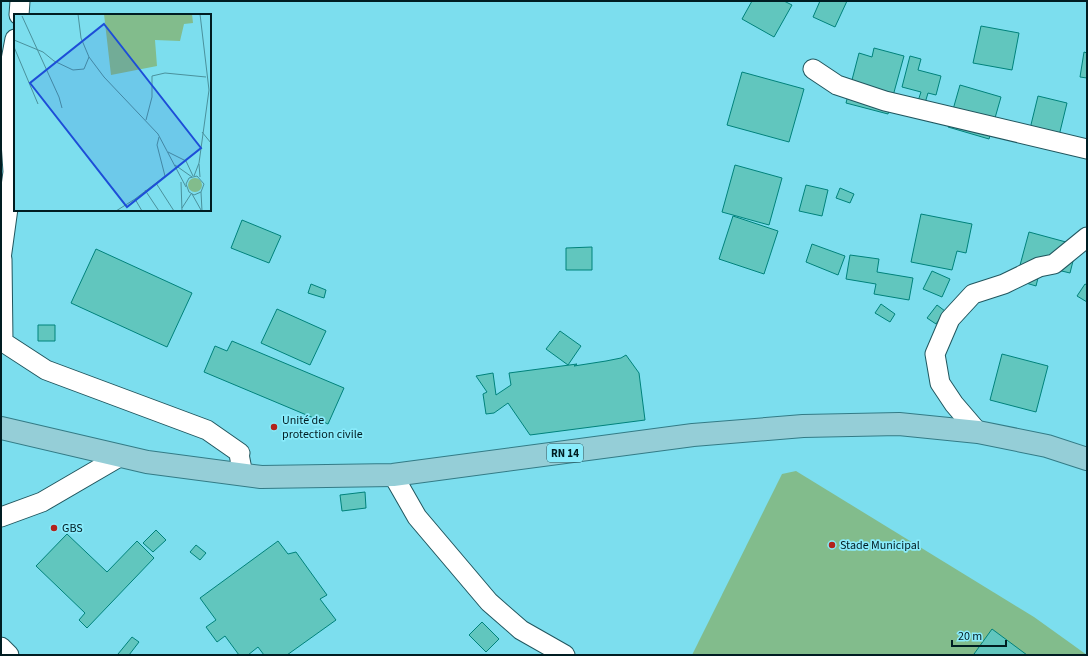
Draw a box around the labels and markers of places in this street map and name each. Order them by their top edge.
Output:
place label: Unité de protection civile [282,412,363,443]
marker: Unité de protection civile [269,422,279,432]
place label: GBS [62,520,83,537]
marker: GBS [49,523,59,533]
place label: Stade Municipal [840,537,920,554]
marker: Stade Municipal [827,540,837,550]

